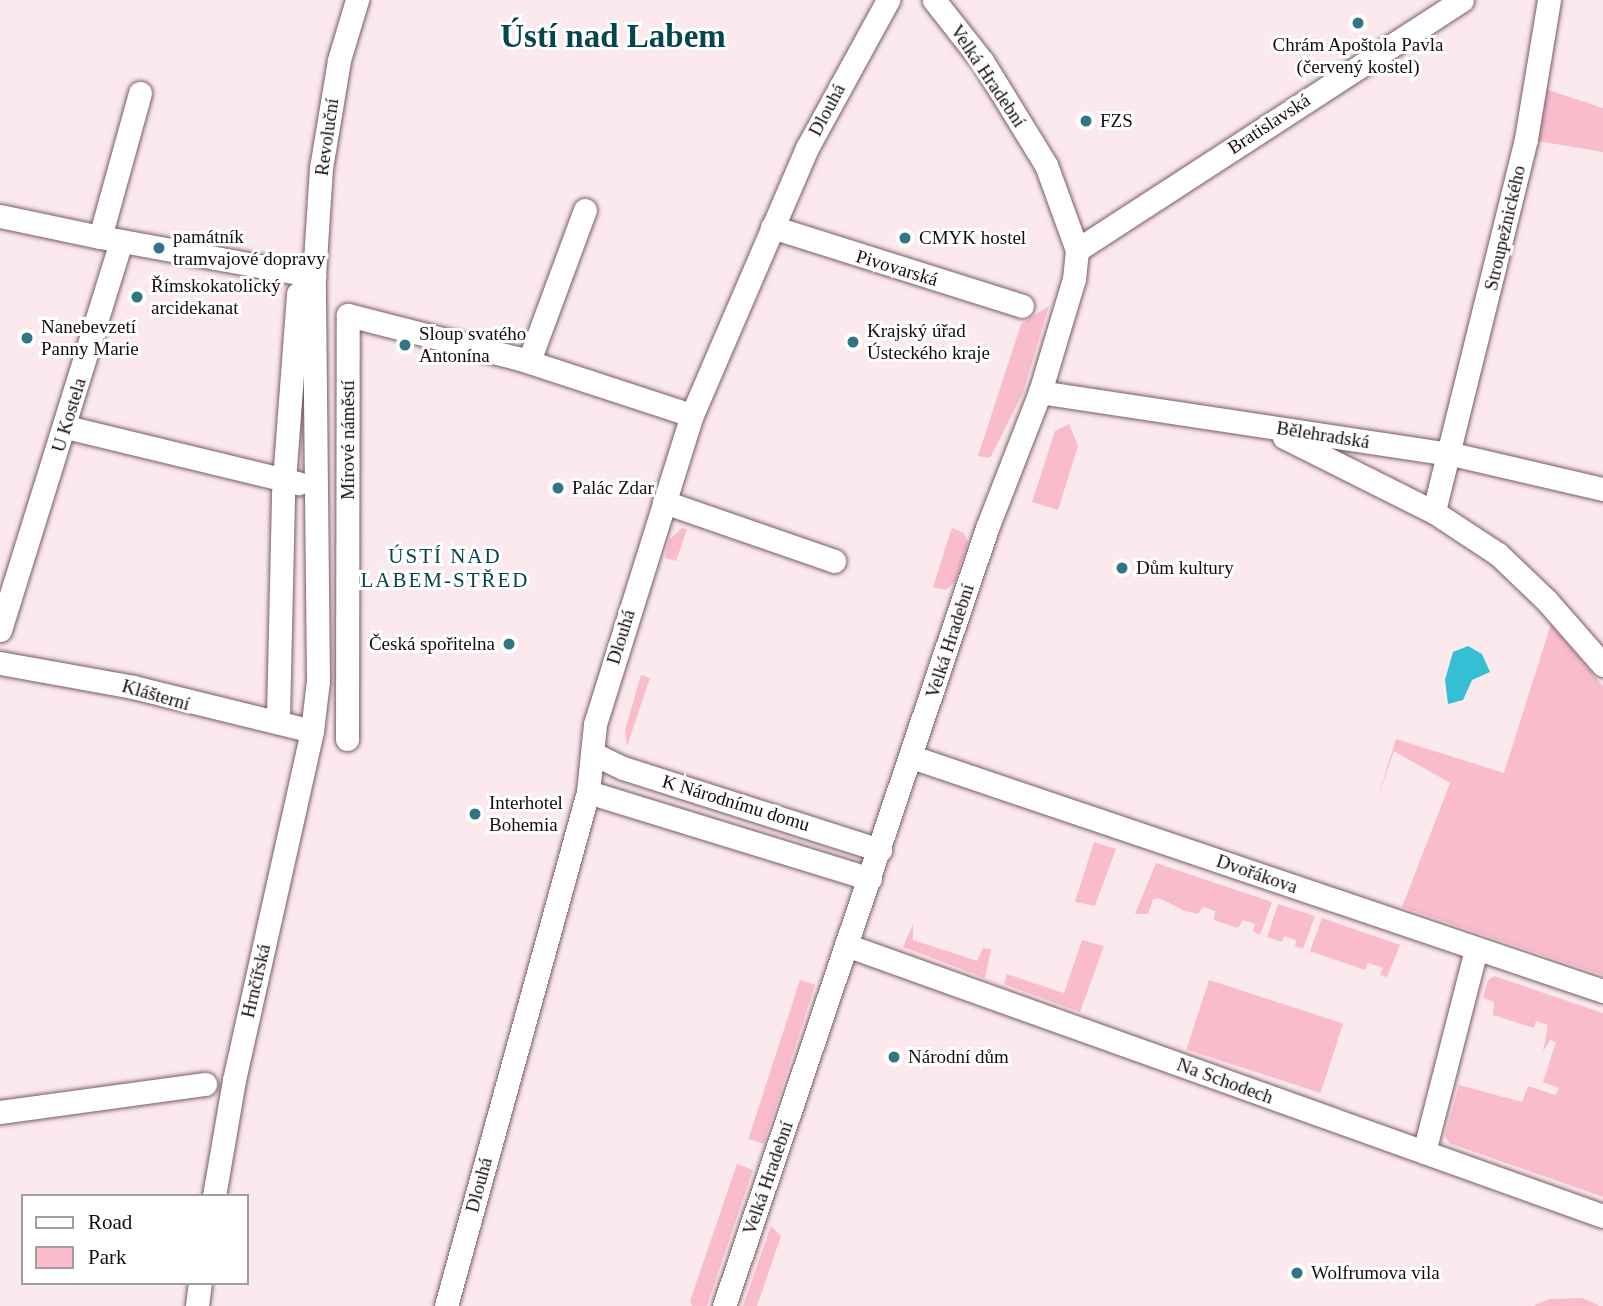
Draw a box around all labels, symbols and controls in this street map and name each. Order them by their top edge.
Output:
marker: Chrám Apoštola Pavla (červený kostel) [1350,15,1366,31]
district label: Ústí nad Labem [500,17,726,57]
street label: Velká Hradební [945,20,1031,132]
place label: Chrám Apoštola Pavla (červený kostel) [1272,34,1444,78]
street label: Dlouhá [804,80,850,140]
street label: Bratislavská [1223,89,1315,159]
street label: Revoluční [310,97,344,177]
place label: FZS [1100,110,1133,132]
marker: FZS [1078,113,1094,129]
street label: Stroupežnického [1480,163,1530,293]
place label: památník tramvajové dopravy [173,226,325,270]
place label: CMYK hostel [919,227,1026,249]
marker: CMYK hostel [897,230,913,246]
marker: památník tramvajové dopravy [151,240,167,256]
street label: Pivovarská [853,245,941,291]
place label: Římskokatolický arcidekanat [151,275,281,319]
marker: Římskokatolický arcidekanat [129,289,145,305]
place label: Nanebevzetí Panny Marie [41,316,139,360]
place label: Krajský úřad Ústeckého kraje [867,320,990,364]
place label: Sloup svatého Antonína [419,323,526,367]
marker: Nanebevzetí Panny Marie [19,330,35,346]
marker: Krajský úřad Ústeckého kraje [845,334,861,350]
marker: Sloup svatého Antonína [397,337,413,353]
street label: U Kostela [47,375,91,455]
street label: Mírové náměstí [337,380,359,500]
street label: Bělehradská [1275,416,1371,454]
place label: Palác Zdar [572,477,654,499]
marker: Palác Zdar [550,480,566,496]
district label: ÚSTÍ NAD LABEM-STŘED [362,543,528,593]
place label: Dům kultury [1136,557,1234,579]
marker: Dům kultury [1114,560,1130,576]
street label: Velká Hradební [921,581,979,701]
street label: Dlouhá [602,607,640,667]
place label: Česká spořitelna [369,633,495,655]
marker: Česká spořitelna [501,636,517,652]
street label: Klášterní [119,674,193,716]
street label: K Národnímu domu [659,770,813,836]
place label: Interhotel Bohemia [489,792,563,836]
marker: Interhotel Bohemia [467,806,483,822]
street label: Dvořákova [1213,849,1301,899]
street label: Hrnčířská [236,942,276,1020]
place label: Národní dům [908,1046,1009,1068]
marker: Národní dům [886,1049,902,1065]
street label: Na Schodech [1174,1053,1276,1109]
street label: Velká Hradební [738,1118,798,1238]
street label: Dlouhá [461,1155,497,1215]
legend [21,1194,248,1285]
text: Road [88,1210,132,1234]
text: Park [88,1245,127,1269]
place label: Wolfrumova vila [1311,1262,1440,1284]
marker: Wolfrumova vila [1289,1265,1305,1281]

